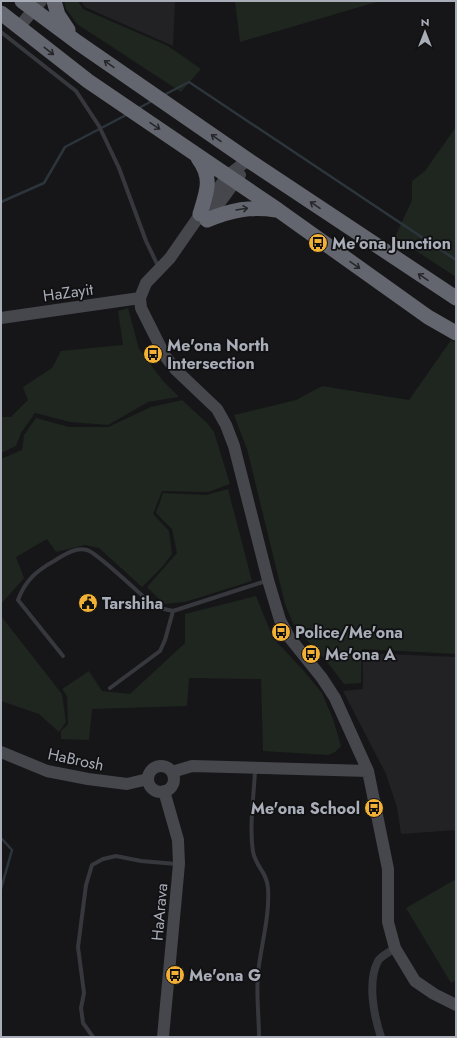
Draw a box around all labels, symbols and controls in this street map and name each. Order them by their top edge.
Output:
north arrow [405,12,445,52]
text: N [421,14,429,30]
one-way arrow [44,47,55,55]
one-way arrow [103,60,114,68]
one-way arrow [149,122,160,130]
one-way arrow [210,134,221,142]
one-way arrow [310,201,321,209]
one-way arrow [235,205,248,213]
bus stop icon: Me'ona Junction [307,232,329,254]
place label: Me'ona Junction [332,232,451,255]
one-way arrow [349,261,360,269]
one-way arrow [418,273,429,281]
street label: HaZayit [41,278,95,307]
place label: Me'ona North Intersection [167,334,269,375]
bus stop icon: Me'ona North Intersection [142,343,164,365]
public building icon: Tarshiha [77,592,99,614]
place label: Tarshiha [102,592,163,615]
bus stop icon: Police/Me'ona [270,621,292,643]
place label: Police/Me'ona [295,621,403,644]
bus stop icon: Me'ona A [300,643,322,665]
place label: Me'ona A [325,643,396,666]
street label: HaBrosh [46,742,106,777]
place label: Me'ona School [251,797,360,820]
bus stop icon: Me'ona School [363,797,385,819]
street label: HaArava [146,882,173,942]
bus stop icon: Me'ona G [164,964,186,986]
place label: Me'ona G [189,964,261,987]

